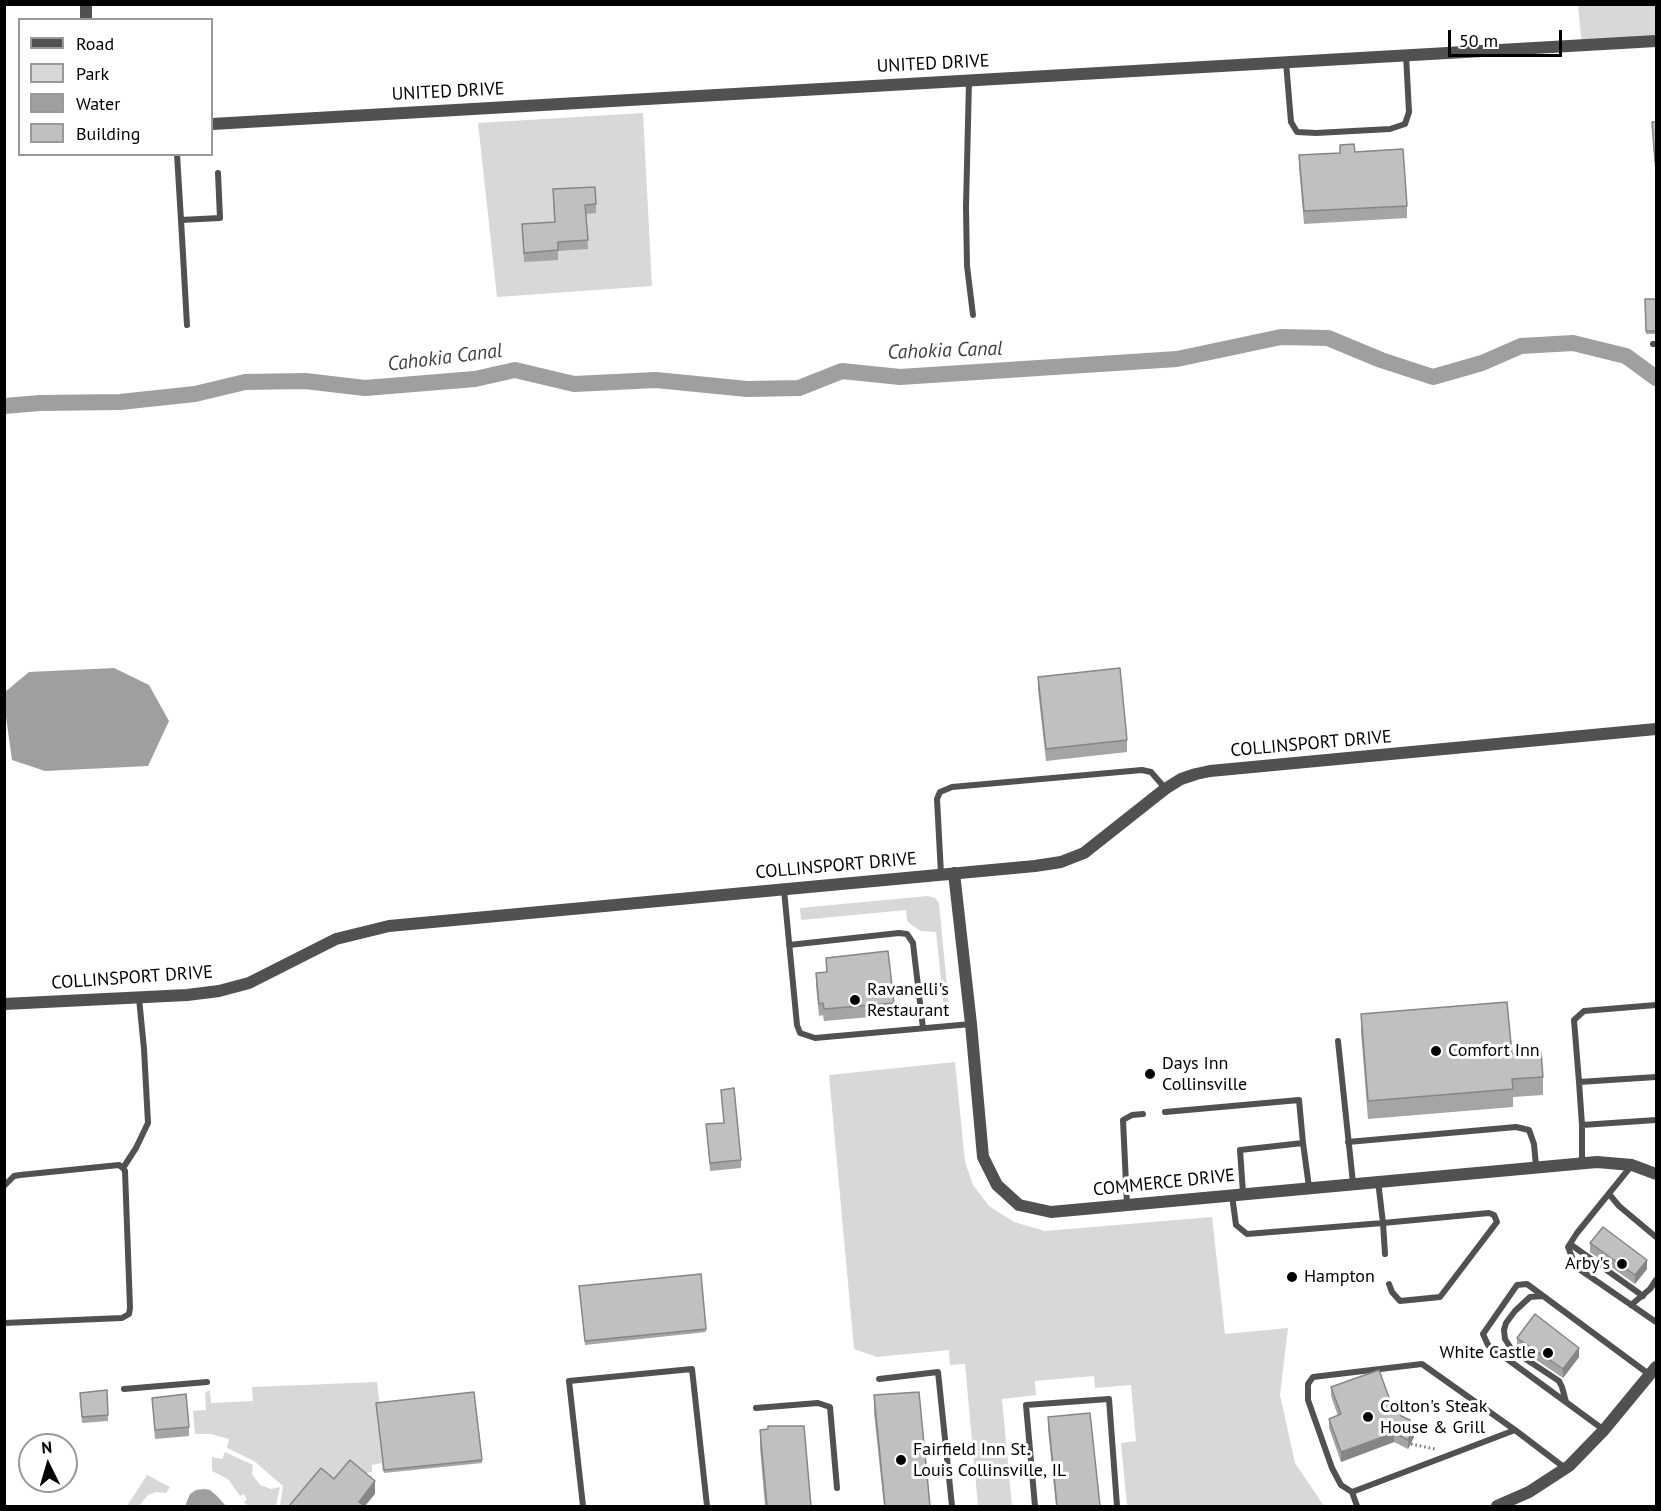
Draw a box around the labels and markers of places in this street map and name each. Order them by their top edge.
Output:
place label: Ravanelli's Restaurant [867,979,949,1022]
marker: Ravanelli's Restaurant [848,993,862,1007]
place label: Comfort Inn [1448,1040,1540,1062]
marker: Comfort Inn [1429,1044,1443,1058]
place label: Days Inn Collinsville [1162,1053,1247,1096]
marker: Days Inn Collinsville [1143,1067,1157,1081]
place label: Arby's [1565,1253,1610,1275]
marker: Arby's [1615,1257,1629,1271]
place label: Hampton [1304,1266,1375,1288]
marker: Hampton [1285,1270,1299,1284]
place label: White Castle [1440,1342,1536,1364]
marker: White Castle [1541,1346,1555,1360]
place label: Colton's Steak House & Grill [1380,1396,1487,1438]
marker: Colton's Steak House & Grill [1361,1410,1375,1424]
place label: Fairfield Inn St. Louis Collinsville, IL [913,1439,1066,1482]
marker: Fairfield Inn St. Louis Collinsville, IL [894,1453,908,1467]

